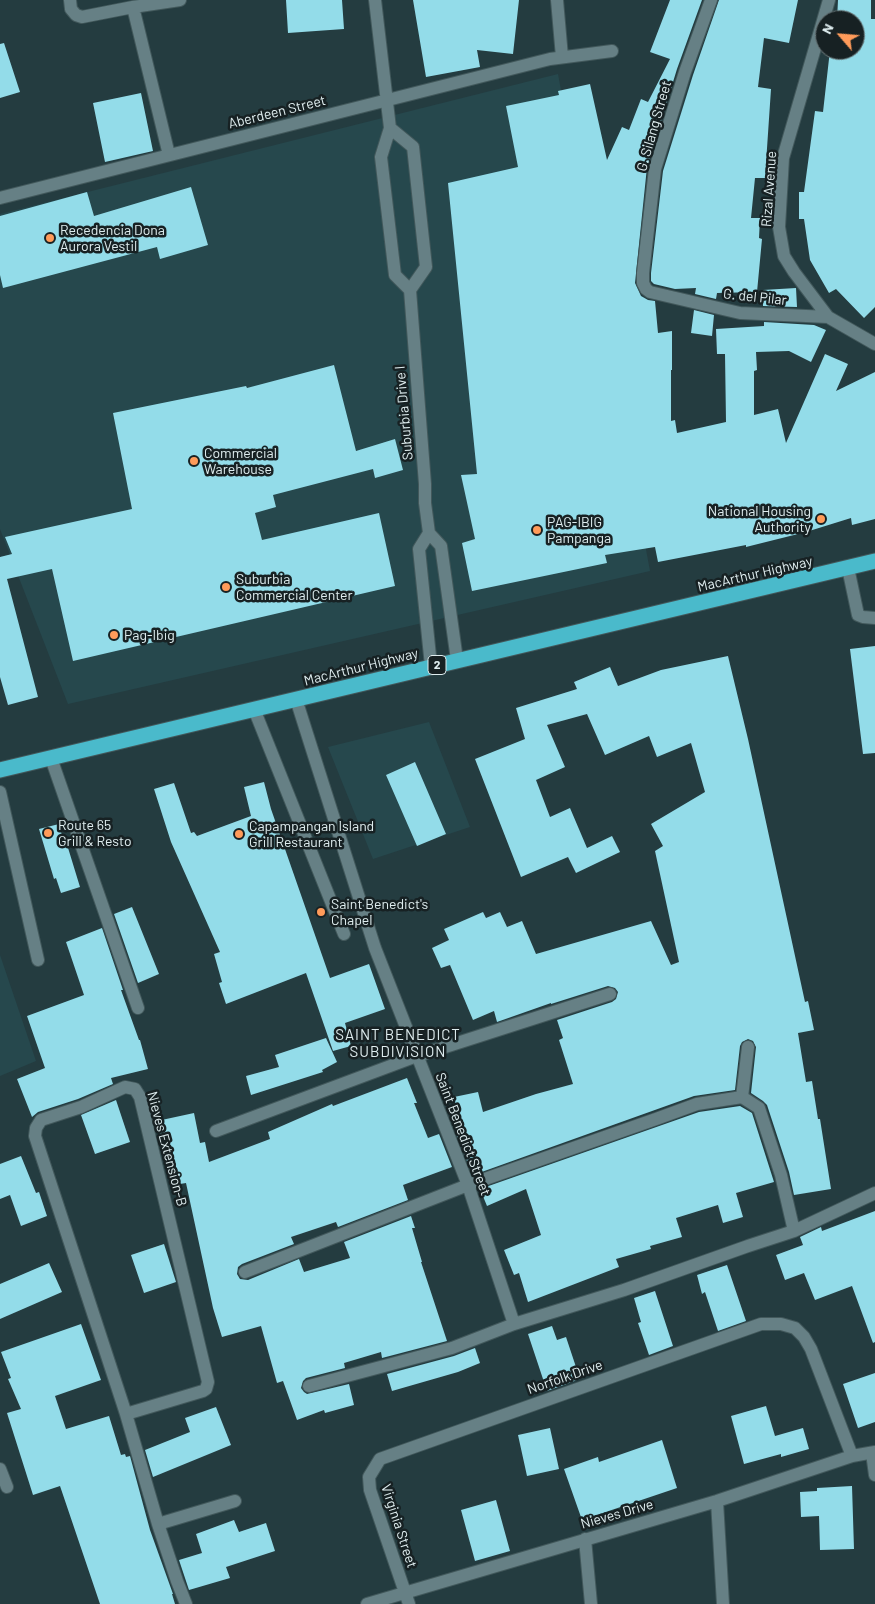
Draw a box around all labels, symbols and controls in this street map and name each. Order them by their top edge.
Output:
north arrow [815,10,865,60]
text: N [817,20,837,36]
street label: G. Silang Street [633,79,675,173]
street label: Aberdeen Street [227,92,327,132]
street label: Rizal Avenue [758,150,780,228]
place label: Recedencia Dona Aurora Vestil [60,222,165,254]
marker: Recedencia Dona Aurora Vestil [44,232,56,244]
street label: G. del Pilar [722,285,788,309]
street label: Suburbia Drive I [392,365,416,461]
place label: Commercial Warehouse [204,445,277,478]
marker: Commercial Warehouse [188,455,200,467]
place label: National Housing Authority [708,503,811,536]
marker: National Housing Authority [815,513,827,525]
place label: PAG-IBIG Pampanga [547,514,611,546]
marker: PAG-IBIG Pampanga [531,524,543,536]
street label: MacArthur Highway [696,553,814,595]
place label: Suburbia Commercial Center [236,571,353,604]
marker: Suburbia Commercial Center [220,581,232,593]
place label: Pag-Ibig [124,627,175,643]
marker: Pag-Ibig [108,629,120,641]
street label: MacArthur Highway [302,645,420,689]
road number: 2 [428,656,446,674]
place label: Route 65 Grill & Resto [58,817,132,850]
place label: Capampangan Island Grill Restaurant [249,818,374,850]
marker: Route 65 Grill & Resto [42,827,54,839]
marker: Capampangan Island Grill Restaurant [233,828,245,840]
place label: Saint Benedict's Chapel [331,896,428,929]
marker: Saint Benedict's Chapel [315,906,327,918]
district label: SAINT BENEDICT SUBDIVISION [333,1026,463,1061]
street label: Saint Benedict Street [432,1070,494,1198]
street label: Nieves Extension-B [144,1090,190,1208]
street label: Norfolk Drive [525,1356,605,1398]
street label: Virginia Street [378,1482,420,1570]
street label: Nieves Drive [579,1496,655,1532]

